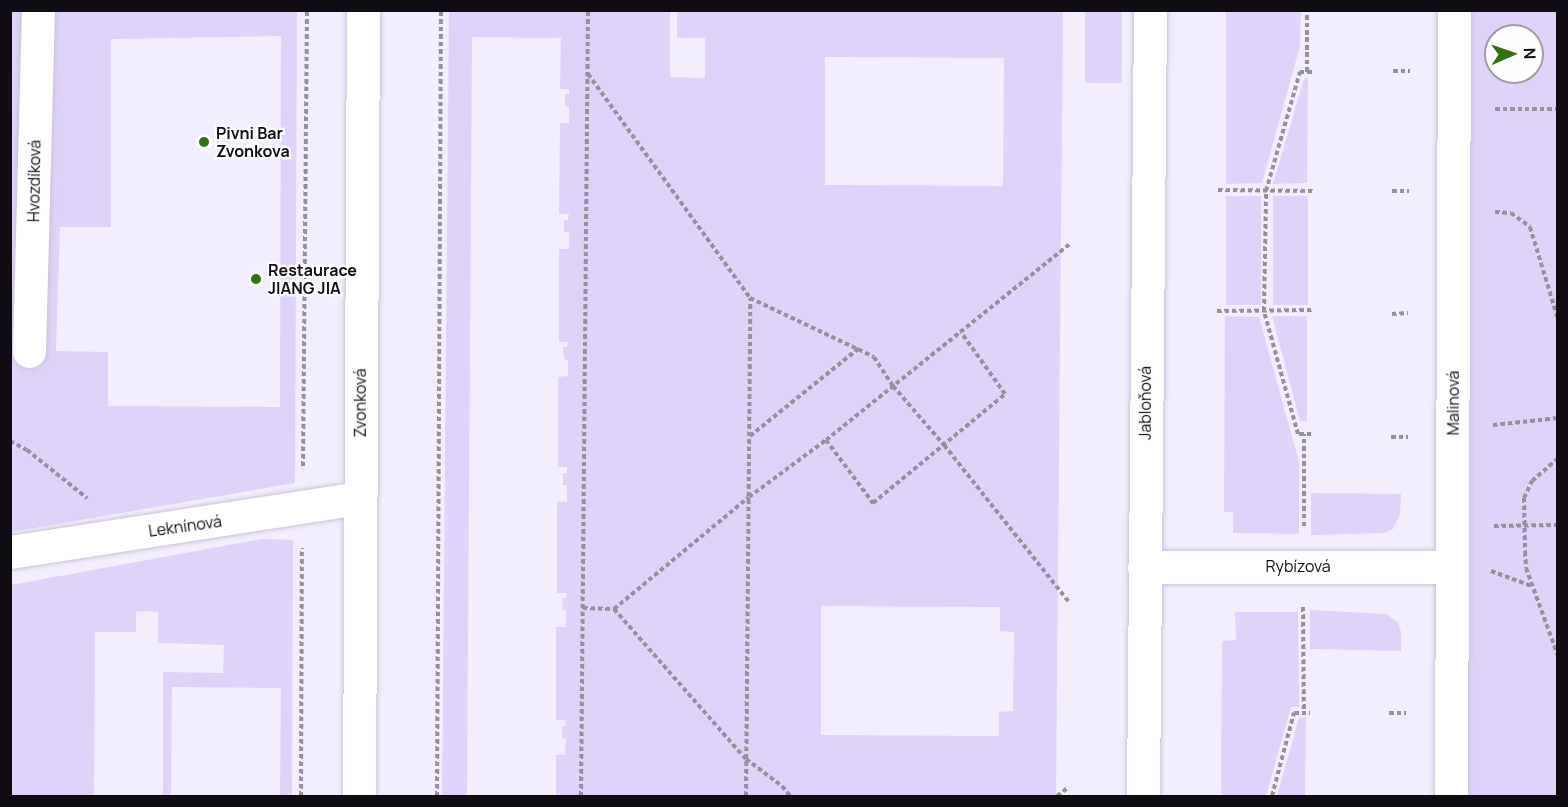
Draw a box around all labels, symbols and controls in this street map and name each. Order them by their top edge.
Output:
north arrow [1484,24,1544,84]
text: N [1519,47,1541,60]
place label: Pivni Bar Zvonkova [216,123,290,161]
marker: Pivni Bar Zvonkova [197,135,211,149]
street label: Hvozdíková [24,140,44,222]
place label: Restaurace JIANG JIA [268,260,357,298]
marker: Restaurace JIANG JIA [249,272,263,286]
street label: Jabloňová [1135,366,1155,440]
street label: Zvonková [350,368,370,438]
street label: Malinová [1443,371,1463,435]
street label: Leknínová [147,511,223,541]
street label: Rybízová [1265,556,1331,576]

